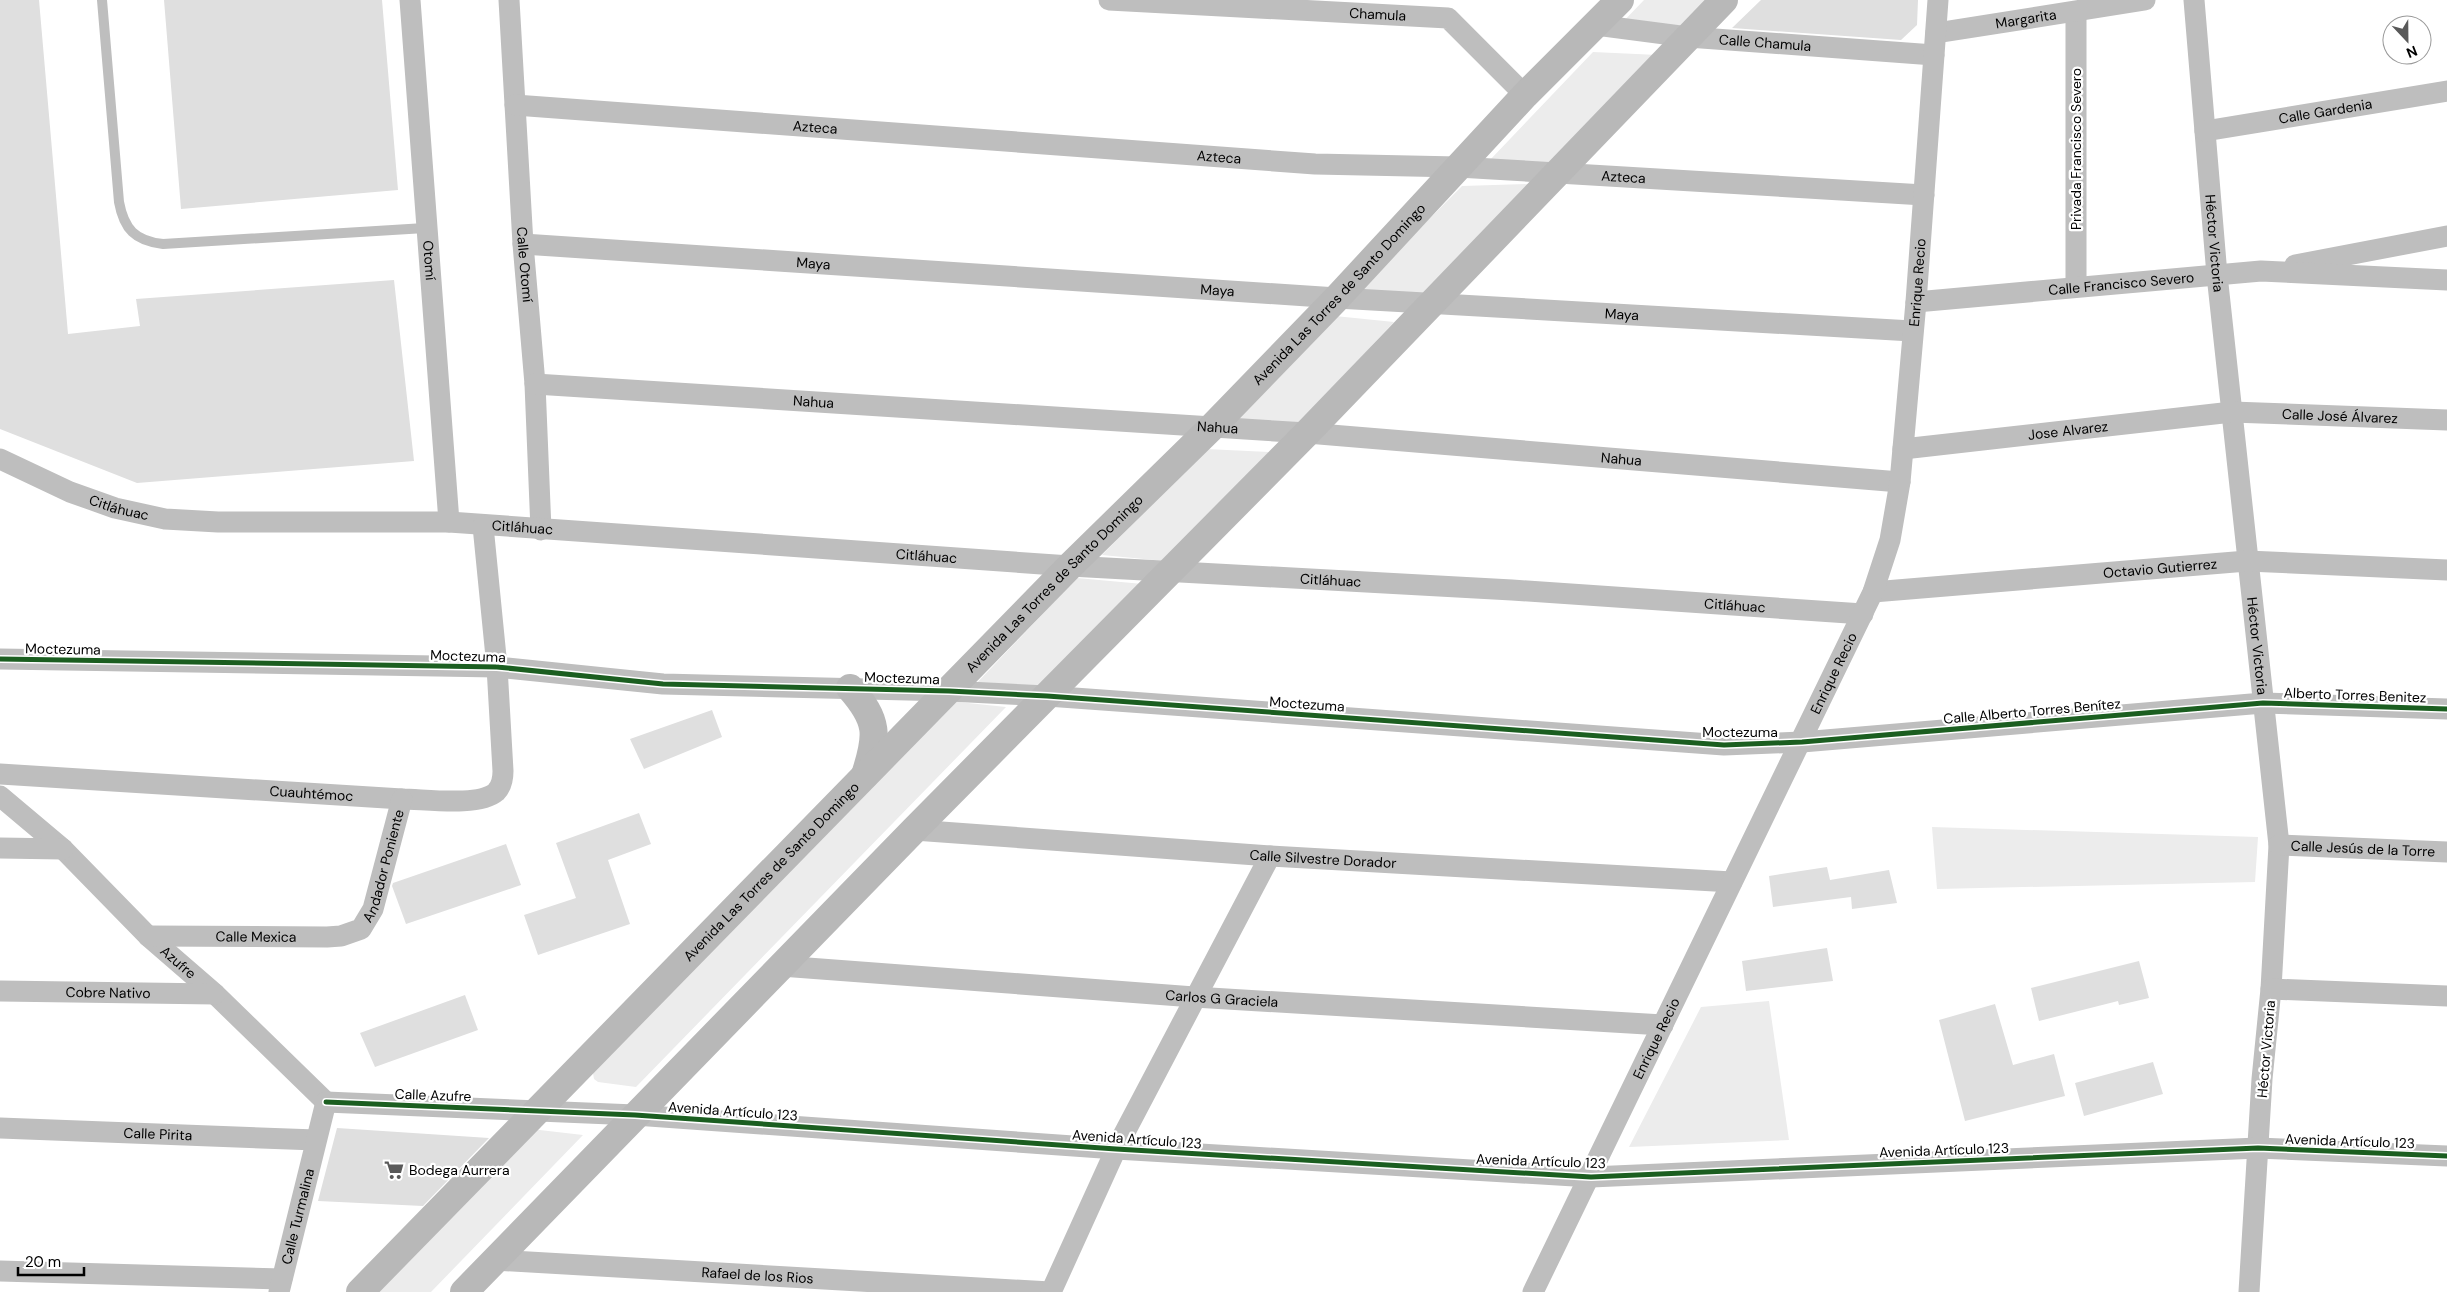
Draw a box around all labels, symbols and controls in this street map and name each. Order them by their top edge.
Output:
street label: Chamula [1349,4,1407,25]
street label: Margarita [1994,5,2058,32]
north arrow [2382,15,2432,65]
street label: Calle Chamula [1718,30,1812,55]
text: N [2404,42,2420,62]
street label: Privada Francisco Severo [2067,68,2085,230]
street label: Calle Gardenia [2277,95,2373,128]
street label: Azteca [792,117,838,138]
street label: Azteca [1196,146,1242,168]
street label: Azteca [1601,167,1646,187]
street label: Héctor Victoria [2201,193,2228,293]
street label: Avenida Las Torres de Santo Domingo [1249,199,1429,389]
street label: Calle Otomí [513,226,537,304]
street label: Enrique Recio [1905,238,1930,327]
street label: Otomí [419,240,440,282]
street label: Maya [796,253,831,273]
street label: Calle Francisco Severo [2047,268,2195,299]
street label: Maya [1200,280,1235,300]
street label: Maya [1604,304,1639,324]
street label: Nahua [792,391,834,412]
street label: Calle José Álvarez [2282,405,2398,427]
street label: Nahua [1197,417,1239,438]
street label: Jose Alvarez [2027,417,2109,444]
street label: Nahua [1600,448,1643,470]
street label: Citláhuac [87,491,151,524]
street label: Avenida Las Torres de Santo Domingo [962,491,1147,676]
street label: Citláhuac [491,516,554,538]
street label: Citláhuac [895,545,958,567]
street label: Octavio Gutierrez [2102,555,2218,582]
street label: Citláhuac [1299,570,1362,591]
street label: Citláhuac [1704,594,1766,616]
street label: Héctor Victoria [2243,596,2272,696]
street label: Enrique Recio [1806,629,1861,717]
street label: Moctezuma [25,639,101,659]
street label: Moctezuma [430,646,506,666]
street label: Moctezuma [864,668,940,688]
street label: Alberto Torres Benitez [2283,684,2427,706]
street label: Moctezuma [1269,692,1345,716]
street label: Calle Alberto Torres Benítez [1942,694,2122,728]
street label: Moctezuma [1702,723,1778,741]
street label: Avenida Las Torres de Santo Domingo [679,778,863,965]
street label: Cuauhtémoc [269,782,354,805]
street label: Andador Poniente [358,807,408,925]
street label: Calle Jesús de la Torre [2290,837,2435,860]
street label: Calle Silvestre Dorador [1249,846,1397,872]
street label: Calle Mexica [215,927,297,946]
street label: Azufre [157,942,200,983]
street label: Cobre Nativo [65,983,151,1002]
street label: Carlos G Graciela [1165,986,1279,1011]
street label: Enrique Recio [1629,995,1684,1082]
street label: Héctor Victoria [2253,999,2279,1099]
street label: Calle Azufre [394,1085,472,1105]
street label: Avenida Artículo 123 [668,1097,798,1125]
street label: Calle Pirita [123,1124,193,1144]
street label: Avenida Artículo 123 [1072,1125,1202,1153]
street label: Avenida Artículo 123 [2285,1130,2415,1152]
street label: Avenida Artículo 123 [1879,1139,2009,1161]
street label: Avenida Artículo 123 [1476,1150,1606,1172]
supermarket icon: Bodega Aurrera [383,1159,405,1181]
place label: Bodega Aurrera [409,1161,510,1179]
street label: Calle Turmalina [277,1166,318,1266]
scale bar [18,1244,84,1276]
text: 20 m [25,1252,61,1272]
street label: Rafael de los Rios [701,1263,814,1287]

